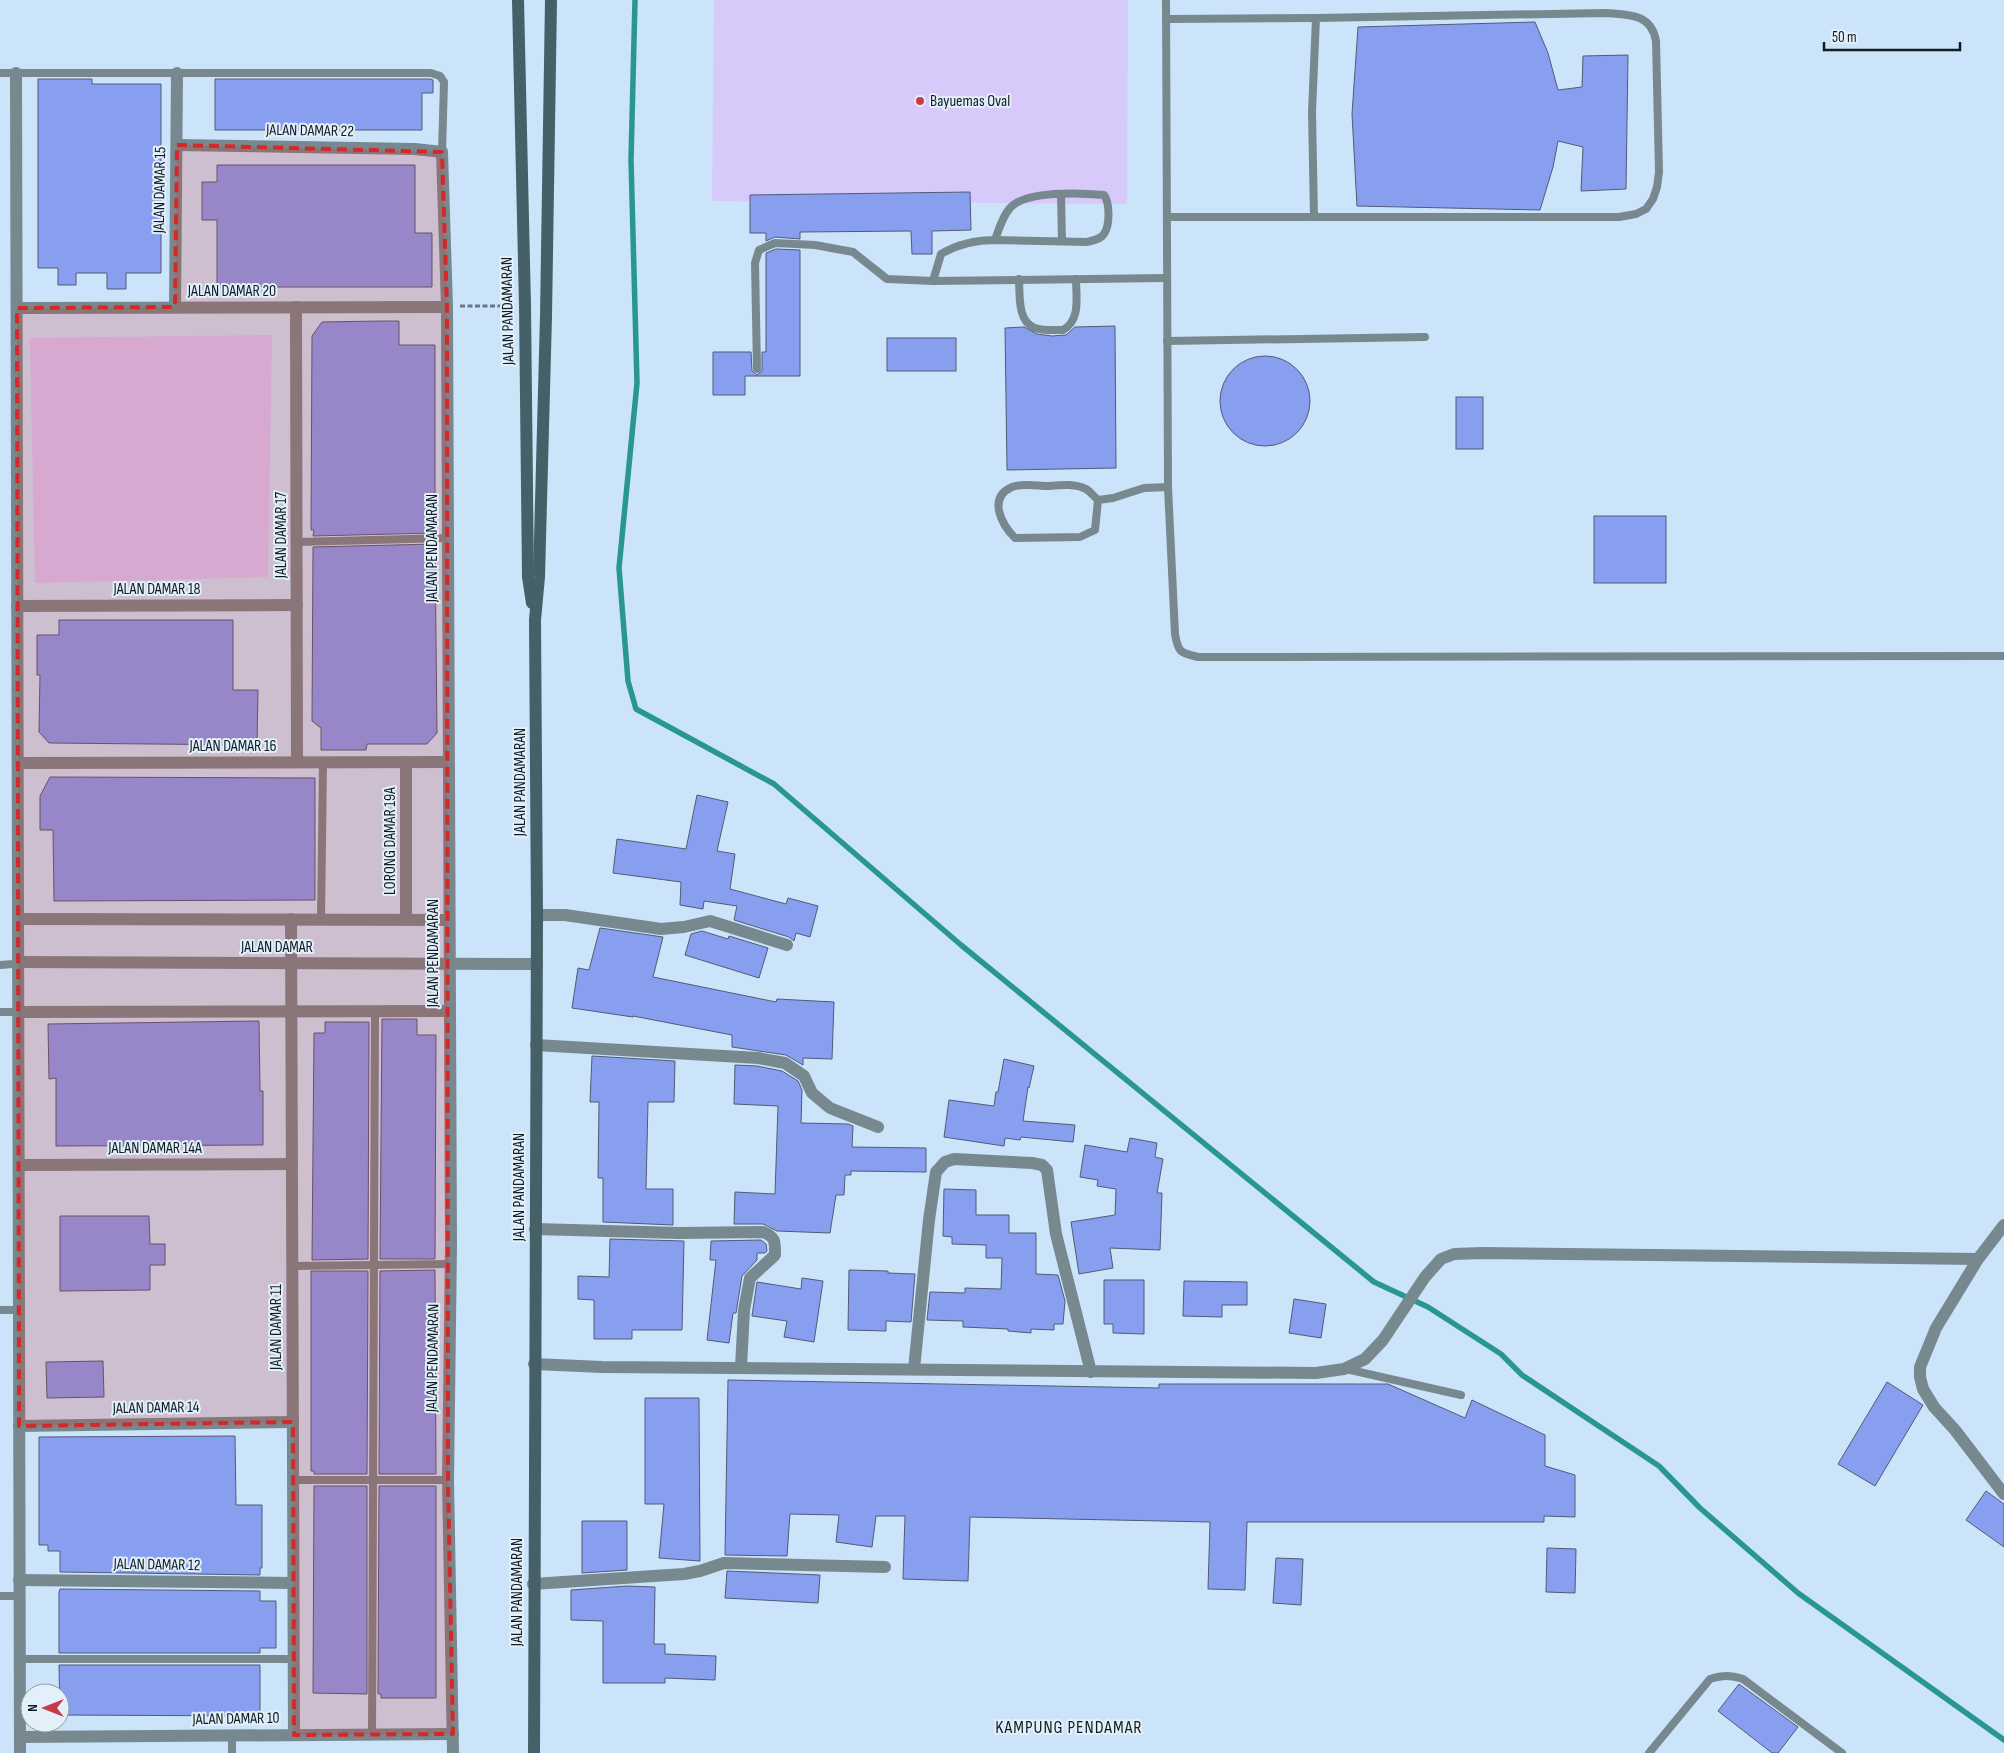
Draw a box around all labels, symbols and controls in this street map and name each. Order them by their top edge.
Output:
scale bar [1824,20,1960,52]
text: 50 m [1832,28,1857,47]
place label: Bayuemas Oval [930,92,1010,111]
marker: Bayuemas Oval [914,95,926,107]
street label: JALAN DAMAR 22 [265,121,354,141]
street label: JALAN DAMAR 15 [150,147,170,234]
street label: JALAN PANDAMARAN [498,257,518,366]
street label: JALAN DAMAR 20 [187,282,276,301]
street label: JALAN DAMAR 17 [272,491,291,579]
street label: JALAN PENDAMARAN [423,494,442,603]
street label: JALAN DAMAR 18 [112,580,201,599]
street label: JALAN PANDAMARAN [511,728,530,837]
street label: JALAN DAMAR 16 [188,737,277,756]
street label: LORONG DAMAR 19A [381,787,400,895]
street label: JALAN PENDAMARAN [424,899,443,1008]
street label: JALAN DAMAR [240,938,313,957]
street label: JALAN PANDAMARAN [510,1133,529,1242]
street label: JALAN DAMAR 14A [107,1139,202,1158]
street label: JALAN DAMAR 11 [267,1284,286,1371]
street label: JALAN PENDAMARAN [423,1304,443,1413]
street label: JALAN DAMAR 14 [111,1398,200,1418]
street label: JALAN PANDAMARAN [508,1538,527,1647]
street label: JALAN DAMAR 12 [112,1555,201,1575]
north arrow [20,1683,70,1733]
text: N [24,1704,41,1712]
street label: JALAN DAMAR 10 [191,1709,280,1729]
district label: KAMPUNG PENDAMAR [995,1717,1143,1738]

